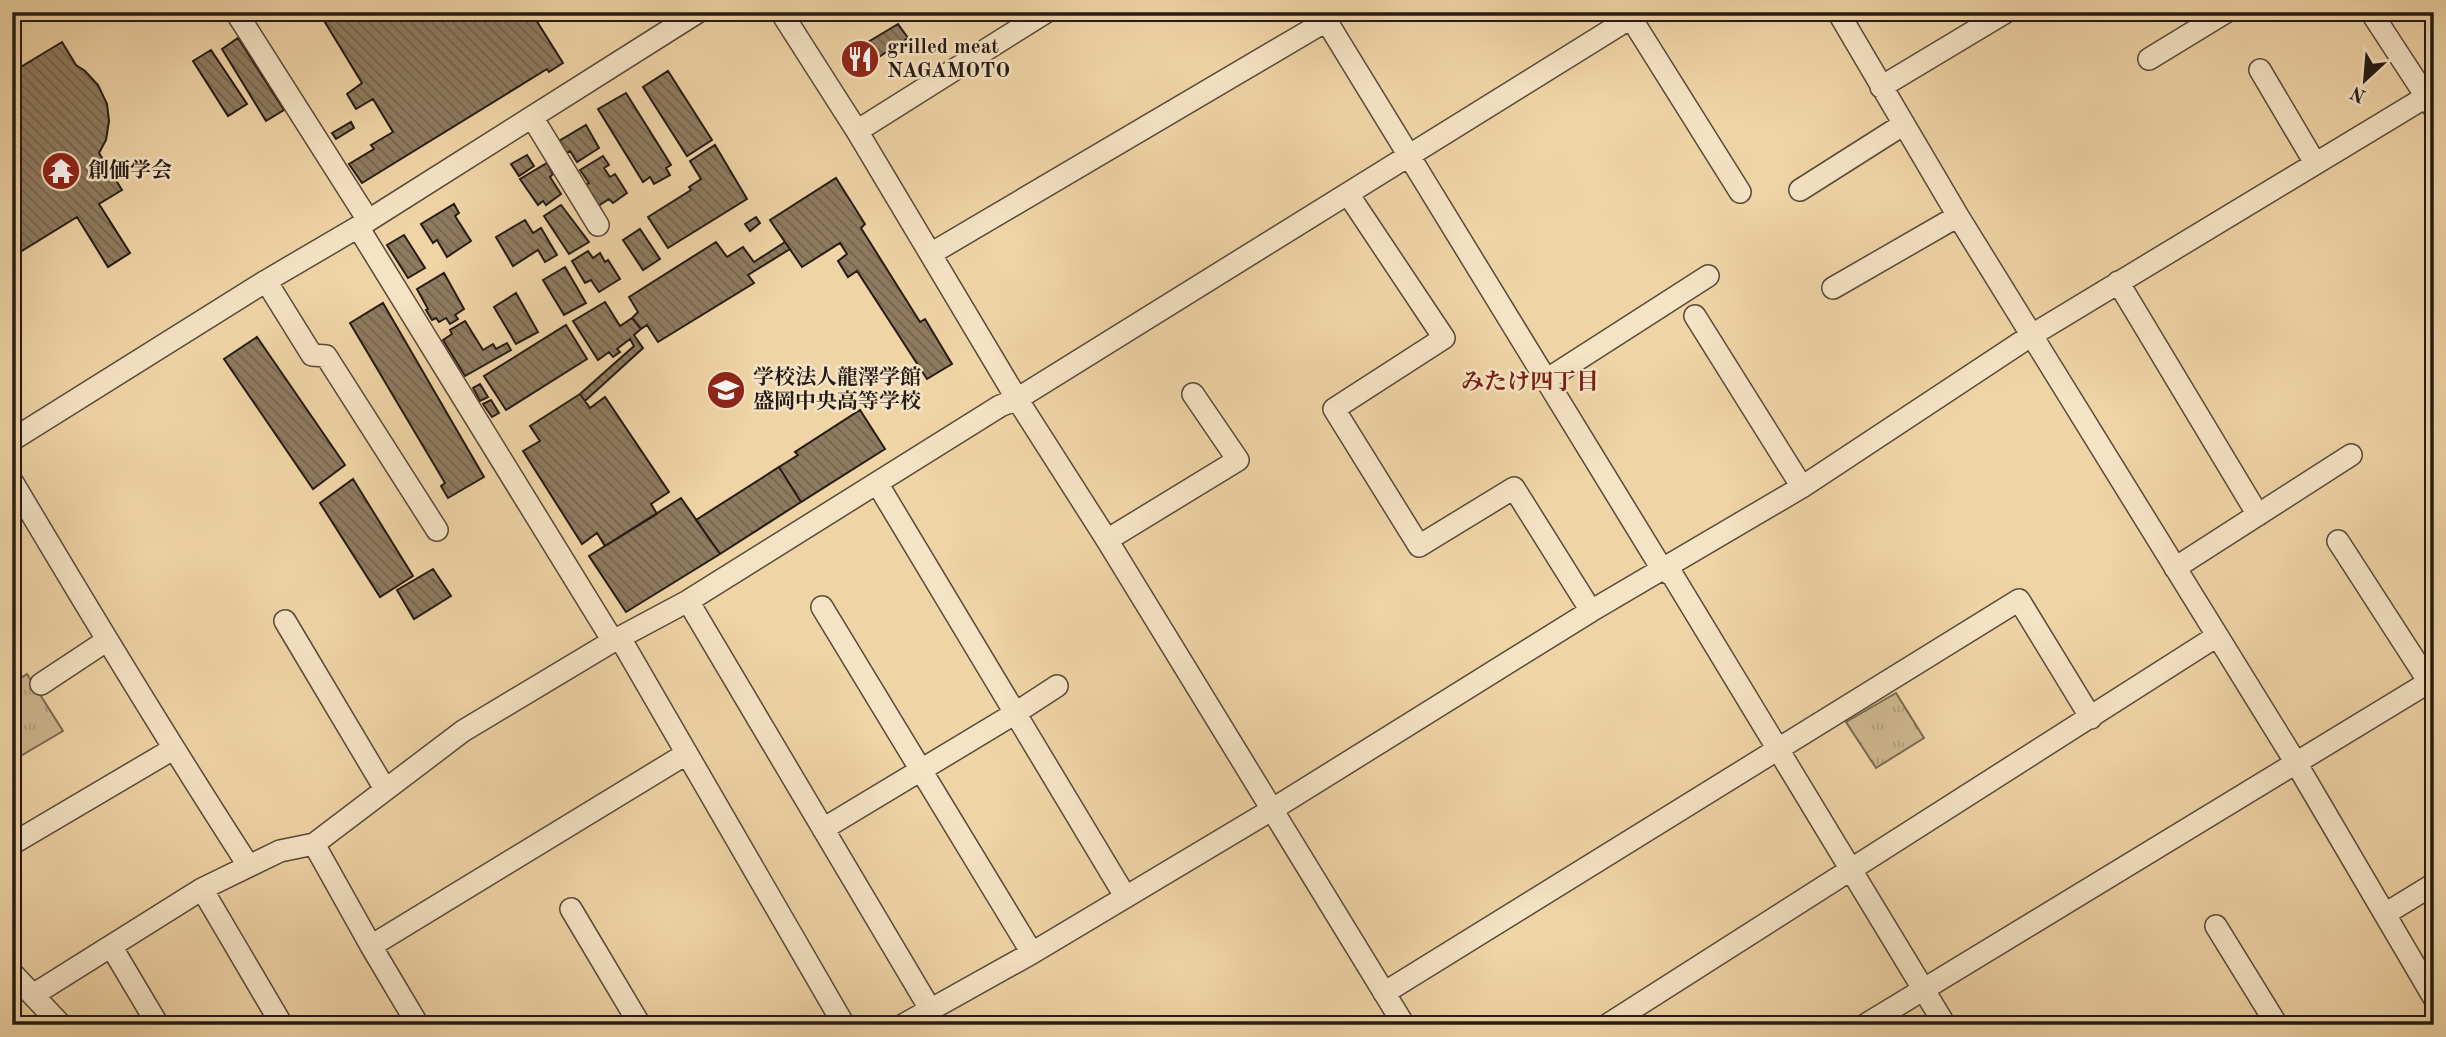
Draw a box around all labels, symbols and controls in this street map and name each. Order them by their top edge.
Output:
place label: grilled meat NAGAMOTO [887,37,1010,82]
restaurant icon: grilled meat NAGAMOTO [839,38,881,80]
north arrow [2330,46,2400,116]
text: N [2348,81,2369,105]
temple icon: 創価学会 [40,150,82,192]
place label: 創価学会 [88,158,172,182]
place label: 学校法人龍澤学館 盛岡中央高等学校 [753,365,921,413]
school or university icon: 学校法人龍澤学館 盛岡中央高等学校 [705,369,747,411]
district label: みたけ四丁目 [1461,369,1599,394]

